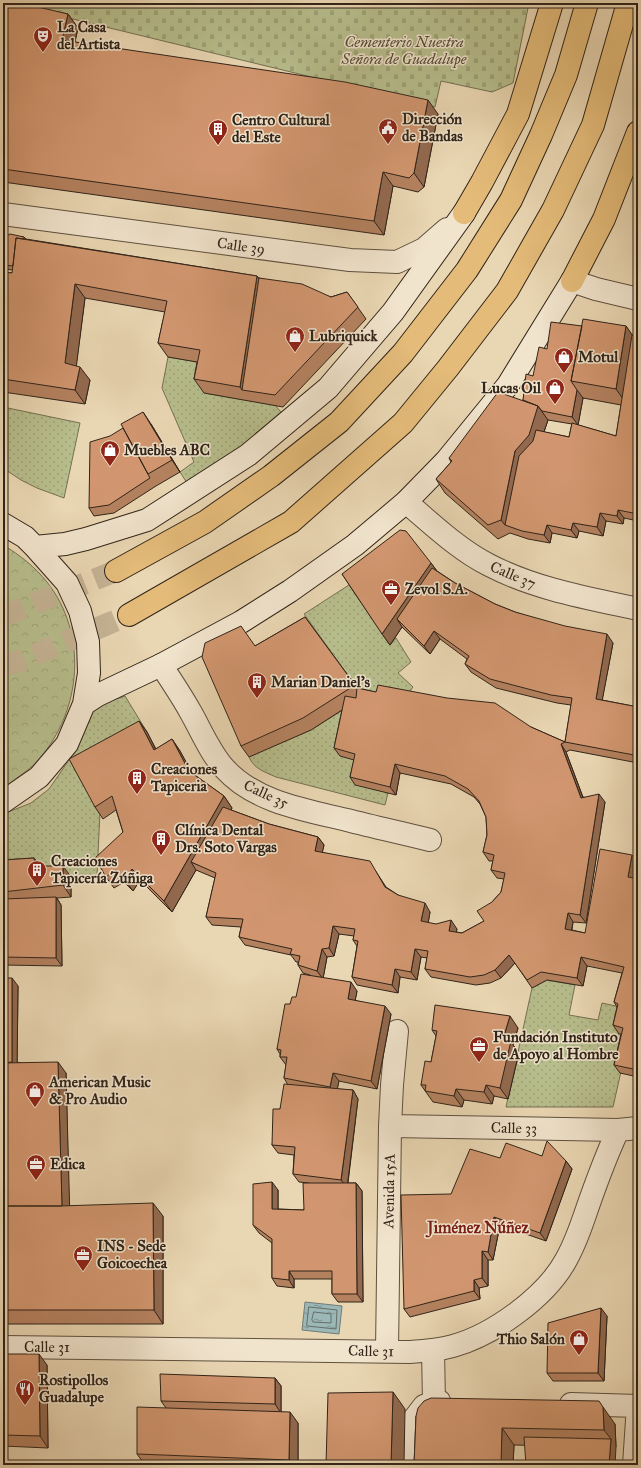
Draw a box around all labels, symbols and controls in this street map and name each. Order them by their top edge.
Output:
place label: La Casa del Artista [57,18,121,53]
theatre icon: La Casa del Artista [32,25,54,53]
park label: Cementerio Nuestra Señora de Guadalupe [341,33,467,69]
place label: Dirección de Bandas [402,110,463,145]
place label: Centro Cultural del Este [232,111,331,146]
public building icon: Dirección de Bandas [377,117,399,145]
building icon: Centro Cultural del Este [207,118,229,146]
street label: Calle 39 [216,234,266,258]
shop icon: Lubriquick [284,325,306,353]
place label: Lubriquick [309,327,379,346]
shop icon: Motul [553,346,575,374]
place label: Motul [578,348,619,366]
shop icon: Lucas Oil [544,377,566,405]
place label: Lucas Oil [481,379,542,397]
shop icon: Muebles ABC [99,439,121,467]
place label: Muebles ABC [124,441,210,459]
street label: Calle 37 [487,557,539,593]
office icon: Zevol S.A. [380,578,402,606]
place label: Zevol S.A. [405,580,468,598]
building icon: Marian Daniel's [246,671,268,699]
place label: Marian Daniel's [271,673,370,691]
place label: Creaciones Tapiceria [150,760,218,796]
building icon: Creaciones Tapiceria [126,767,148,795]
street label: Calle 35 [241,776,291,812]
place label: Clínica Dental Drs. Soto Vargas [175,821,277,857]
building icon: Clínica Dental Drs. Soto Vargas [150,828,172,856]
place label: Creaciones Tapicería Zúñiga [50,852,154,888]
building icon: Creaciones Tapicería Zúñiga [26,859,48,887]
place label: Fundación Instituto de Apoyo al Hombre [493,1028,619,1064]
office icon: Fundación Instituto de Apoyo al Hombre [468,1035,490,1063]
place label: American Music & Pro Audio [48,1073,151,1108]
shop icon: American Music & Pro Audio [24,1080,46,1108]
street label: Calle 33 [491,1119,537,1137]
office icon: Edica [25,1153,47,1181]
street label: Avenida 15A [379,1153,399,1230]
place label: Edica [50,1155,86,1173]
district label: Jiménez Núñez [425,1218,529,1238]
place label: INS - Sede Goicoechea [97,1237,168,1272]
office icon: INS - Sede Goicoechea [72,1244,94,1272]
shop icon: Thio Salón [568,1328,590,1356]
place label: Thio Salón [496,1330,566,1348]
street label: Calle 31 [24,1338,70,1356]
street label: Calle 31 [348,1342,394,1360]
place label: Rostipollos Guadalupe [39,1371,109,1407]
restaurant icon: Rostipollos Guadalupe [14,1378,36,1406]

